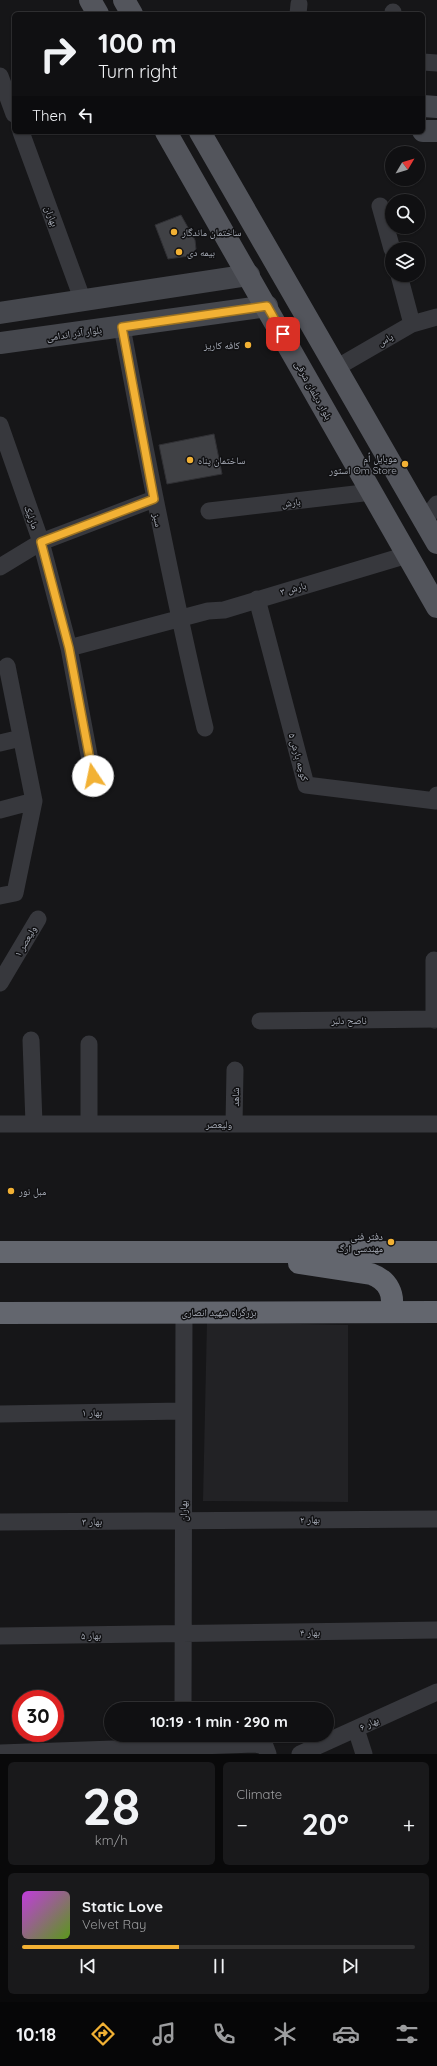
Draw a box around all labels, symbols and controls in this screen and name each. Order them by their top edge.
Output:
text: 100 m [98,25,177,60]
icon: right [32,28,84,80]
text: Turn right [98,60,178,83]
icon: left [75,104,97,126]
text: Then [32,106,67,125]
north arrow [385,146,425,186]
map controls [385,146,425,282]
button: search [385,194,425,234]
street label: بهاران [42,204,61,229]
place label: ساختمان ماندگار [181,226,242,239]
marker: ساختمان ماندگار [169,227,179,237]
button: layers [385,242,425,282]
place label: بیمه دی [187,246,215,259]
marker: بیمه دی [174,247,184,257]
pin [266,317,300,351]
street label: بلوار آذر اندامی [46,323,103,344]
icon: arrive [272,323,294,345]
street label: یاس [375,330,395,349]
place label: کافه کاریز [203,339,240,352]
marker: کافه کاریز [243,340,253,350]
street label: بلوار دیلمان شرقی [292,358,335,422]
place label: موبایل اُم استور Om Store [328,452,397,477]
place label: ساختمان پناه [198,454,246,467]
marker: ساختمان پناه [185,455,195,465]
marker: موبایل اُم استور Om Store [400,459,410,469]
street label: بارش [281,495,302,510]
street label: مارلیک [21,503,42,531]
street label: سبز [150,511,165,528]
street label: بارش ۳ [279,579,308,598]
street label: کوچه بارش ۵ [286,732,312,782]
position arrow [72,755,114,797]
street label: ولیعصر ۱ [11,923,40,959]
street label: ناصح دلبر [330,1014,367,1027]
street label: شاهد [229,1087,242,1106]
street label: ولیعصر [205,1118,232,1131]
place label: مبل نور [18,1185,47,1198]
marker: مبل نور [6,1186,16,1196]
place label: دفتر فنی مهندسی ارگ [337,1230,383,1255]
marker: دفتر فنی مهندسی ارگ [386,1237,396,1247]
street label: بزرگراه شهید انصاری [182,1306,257,1319]
street label: بهار ۱ [82,1406,102,1419]
street label: بهاران [177,1500,190,1522]
street label: بهار ۲ [300,1513,320,1526]
street label: بهار ۳ [82,1515,102,1528]
street label: بهار ۴ [300,1626,320,1639]
street label: بهار ۵ [81,1629,101,1642]
speed limit sign: 30 [12,1690,64,1742]
text: 10:19 · 1 min · 290 m [150,1712,288,1731]
street label: بهار ۶ [357,1713,381,1734]
text: 28 [82,1773,140,1838]
text: Climate [237,1786,282,1802]
text: 20° [302,1805,349,1843]
text: − [237,1811,248,1839]
text: + [403,1811,415,1839]
text: km/h [95,1832,128,1848]
text: Static Love [82,1897,163,1916]
text: Velvet Ray [82,1916,147,1932]
icon: previous [77,1955,99,1977]
icon: pause [208,1955,230,1977]
icon: next [339,1955,361,1977]
icon: directions [89,2020,117,2048]
icon: music [150,2020,178,2048]
icon: phone [210,2020,238,2048]
icon: climate [271,2020,299,2048]
icon: car [332,2020,360,2048]
icon: filters [393,2020,421,2048]
text: 10:18 [16,2023,56,2046]

